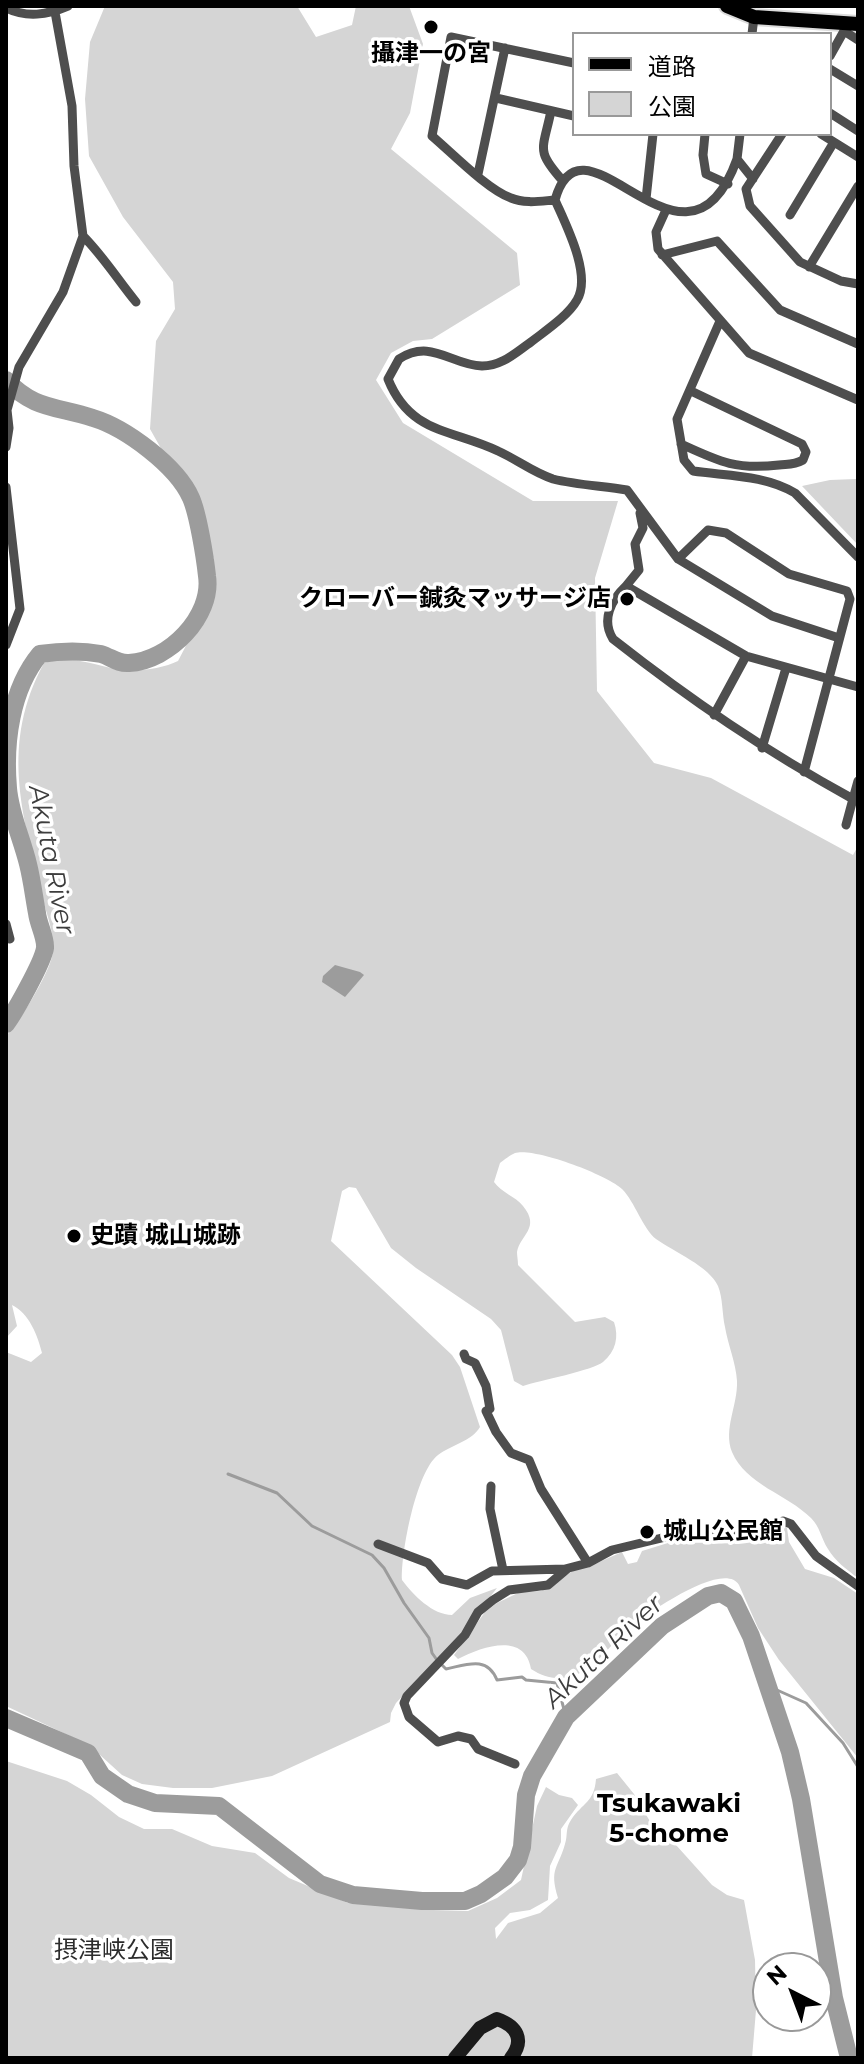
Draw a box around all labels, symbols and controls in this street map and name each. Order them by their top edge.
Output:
marker: 攝津一の宮 [422,18,440,36]
legend [572,32,832,136]
place label: 攝津一の宮 [371,40,491,68]
text: 道路 [648,52,696,81]
text: 公園 [648,92,696,121]
place label: クローバー鍼灸マッサージ店 [299,585,611,613]
marker: クローバー鍼灸マッサージ店 [618,590,636,608]
water label: Akuta River [21,783,81,937]
place label: 史蹟 城山城跡 [90,1222,241,1250]
marker: 史蹟 城山城跡 [65,1227,83,1245]
place label: 城山公民館 [663,1518,783,1546]
marker: 城山公民館 [638,1523,656,1541]
water label: Akuta River [538,1589,670,1715]
district label: Tsukawaki 5-chome [597,1788,741,1850]
park label: 摂津峡公園 [54,1937,174,1965]
north arrow [752,1952,832,2032]
text: N [761,1959,793,1991]

